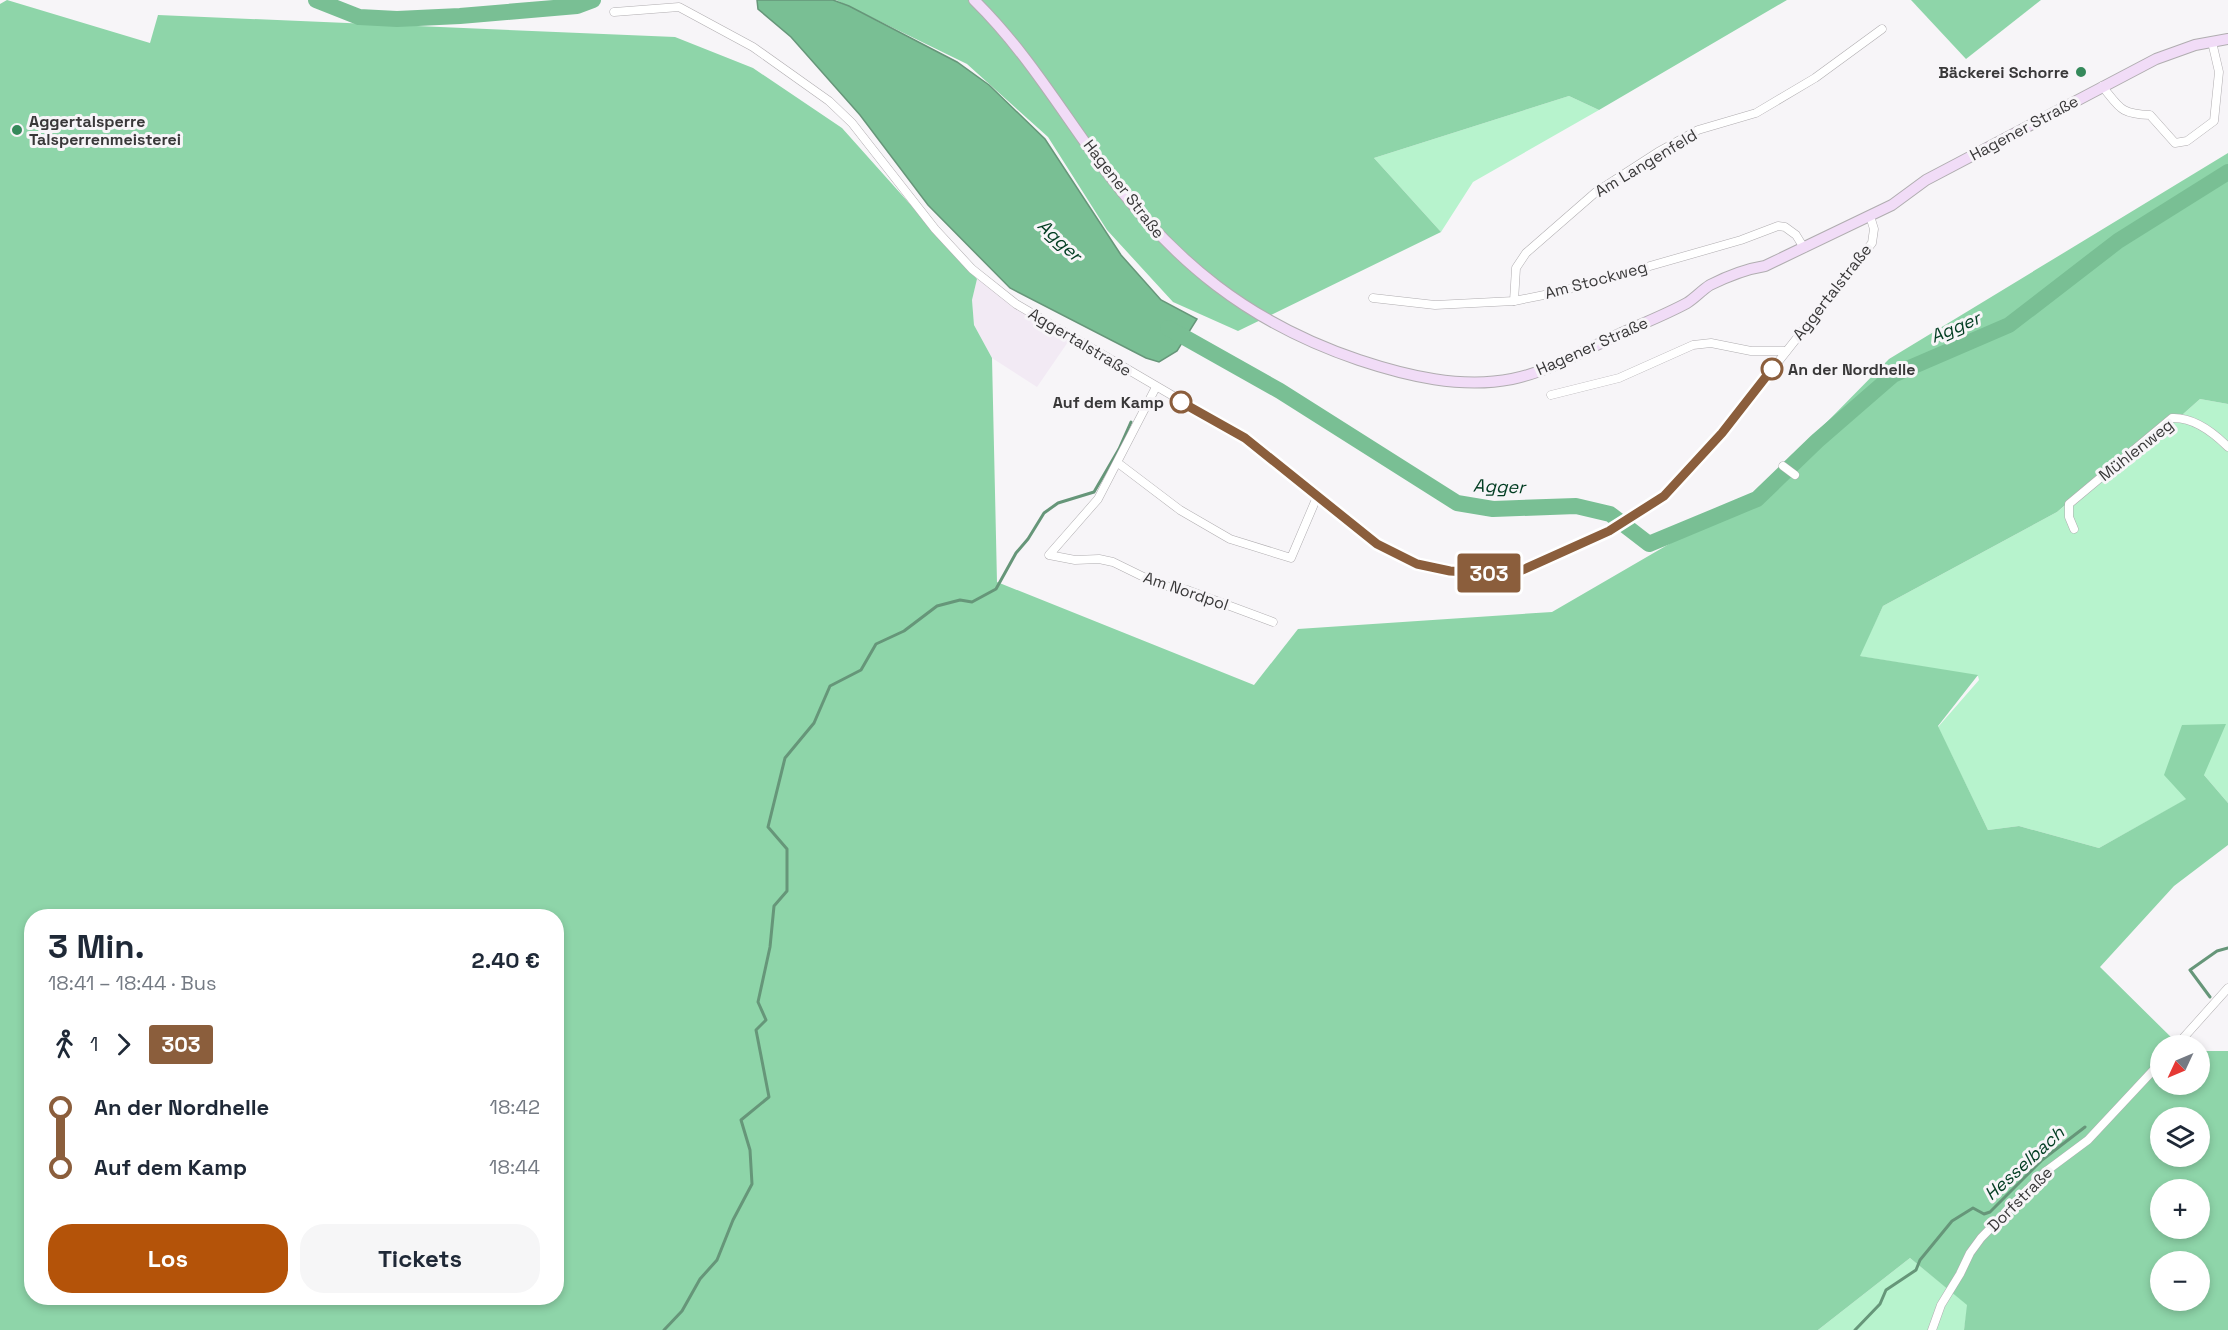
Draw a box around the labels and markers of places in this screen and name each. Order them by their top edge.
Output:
place label: Bäckerei Schorre [1938,62,2069,83]
marker: Bäckerei Schorre [2074,65,2088,79]
place label: Aggertalsperre Talsperrenmeisterei [29,111,181,150]
marker: Aggertalsperre Talsperrenmeisterei [10,123,24,137]
marker: An der Nordhelle [1761,358,1783,380]
place label: An der Nordhelle [1788,359,1916,380]
marker: Auf dem Kamp [1170,391,1192,413]
place label: Auf dem Kamp [1053,392,1164,413]

